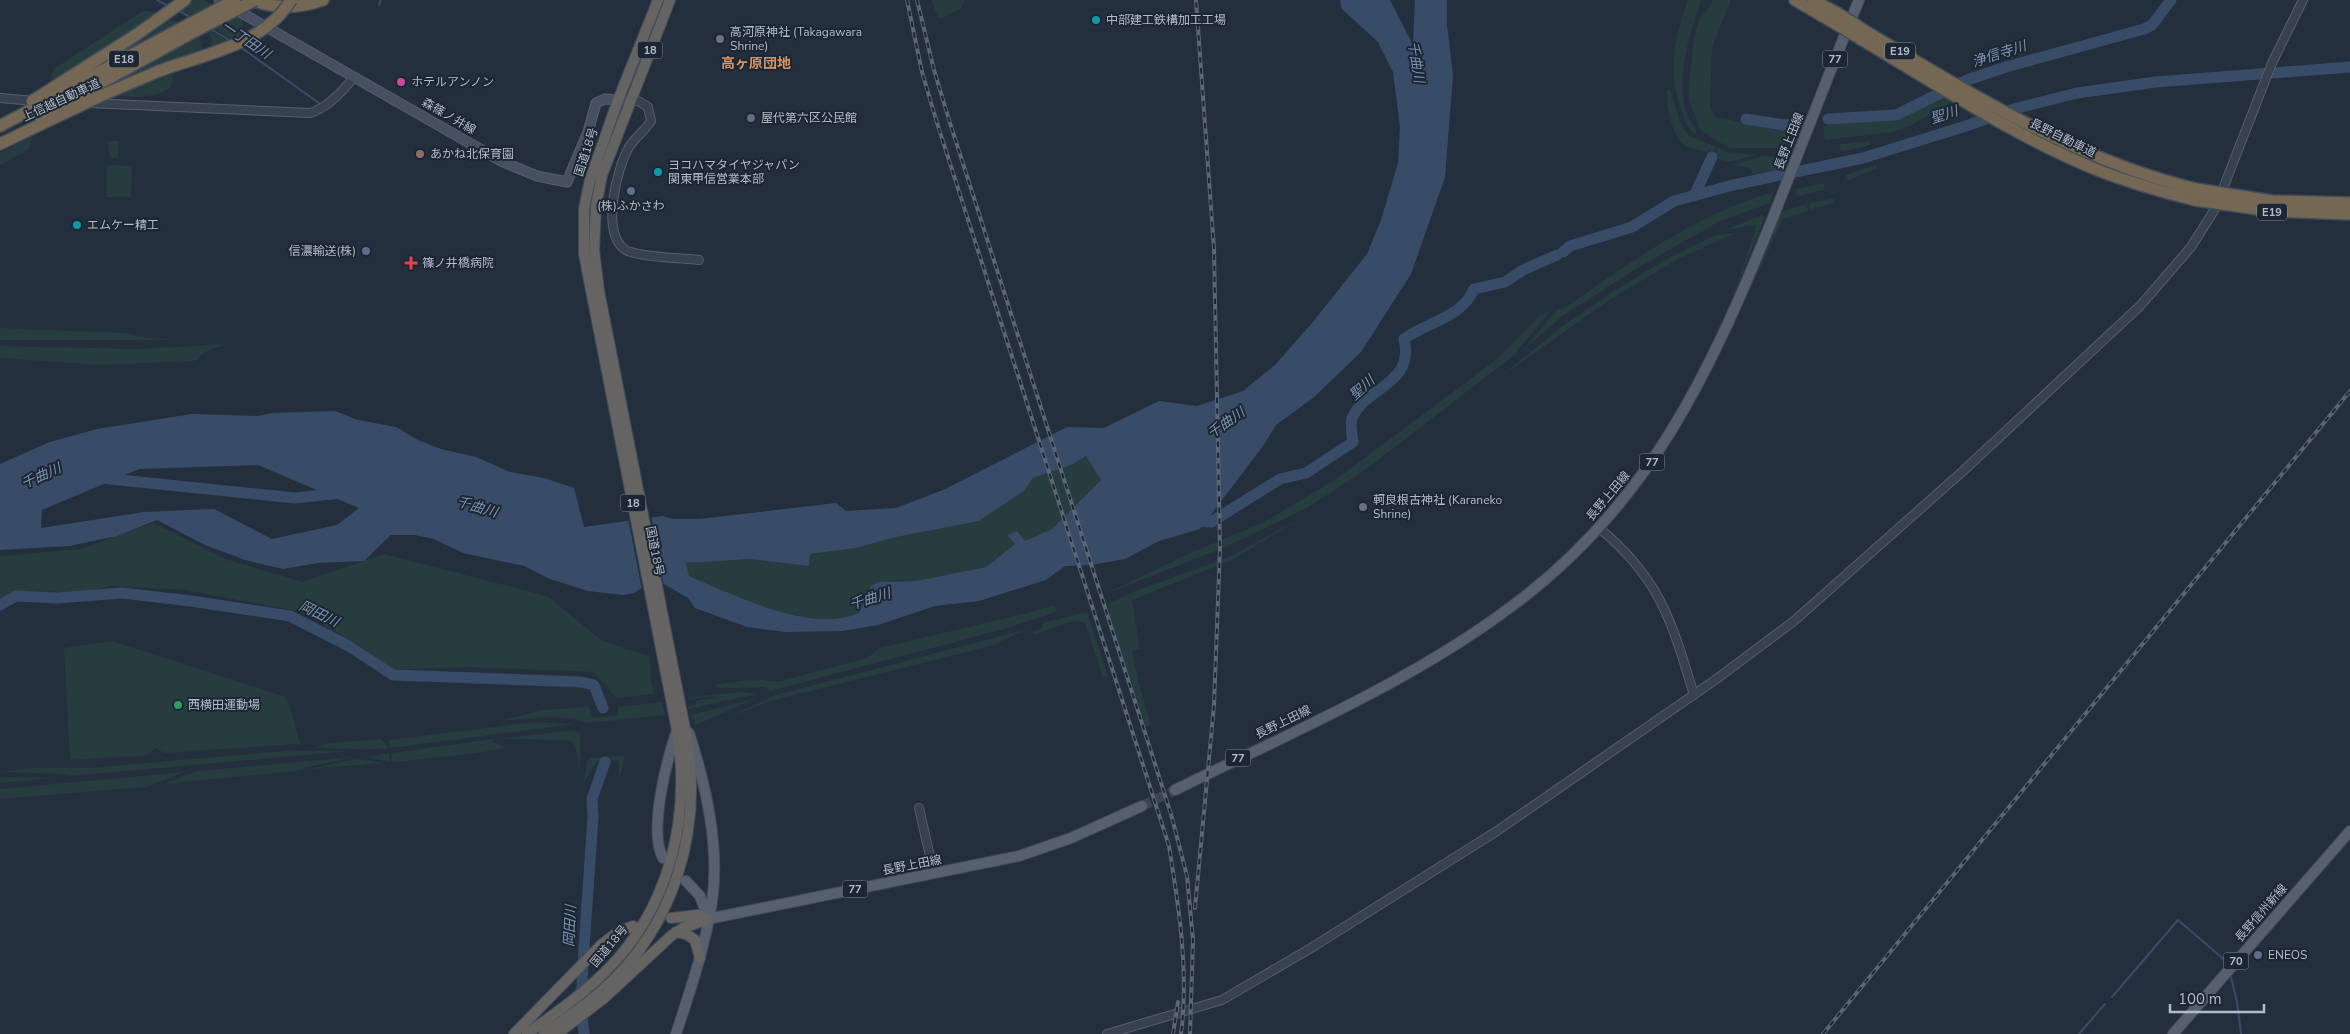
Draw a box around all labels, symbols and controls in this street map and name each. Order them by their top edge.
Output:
place label: 中部建工鉄構加工工場 [1106,12,1226,28]
marker: 中部建工鉄構加工工場 [1090,14,1102,26]
water label: 一丁田川 [217,16,276,65]
place label: 高河原神社 (Takagawara Shrine) [730,24,862,54]
marker: 高河原神社 (Takagawara Shrine) [714,33,726,45]
water label: 浄信寺川 [1969,36,2030,72]
water label: 千曲川 [1403,40,1429,86]
road number: 18 [638,42,662,58]
road number: E19 [1885,42,1915,59]
road number: E18 [109,51,139,68]
road number: 77 [1822,51,1848,68]
district label: 高ヶ原団地 [721,54,791,73]
place label: ホテルアンノン [411,74,494,90]
street label: 上信越自動車道 [20,75,102,125]
marker: ホテルアンノン [395,76,407,88]
street label: 森篠ノ井線 [419,94,479,138]
water label: 聖川 [1928,101,1962,128]
place label: 屋代第六区公民館 [761,110,857,126]
street label: 長野上田線 [1771,110,1807,172]
marker: 屋代第六区公民館 [745,112,757,124]
street label: 長野自動車道 [2027,115,2099,161]
street label: 国道18号 [571,126,601,178]
place label: あかね北保育園 [430,146,514,162]
marker: あかね北保育園 [414,148,426,160]
place label: ヨコハマタイヤジャパン 関東甲信営業本部 [668,157,800,187]
marker: ヨコハマタイヤジャパン 関東甲信営業本部 [652,166,664,178]
marker: (株)ふかさわ [625,185,637,197]
place label: (株)ふかさわ [597,198,665,214]
road number: E19 [2257,203,2287,220]
place label: エムケー精工 [87,217,159,233]
marker: エムケー精工 [71,219,83,231]
place label: 信濃輸送(株) [288,243,356,259]
marker: 信濃輸送(株) [360,245,372,257]
place label: 篠ノ井橋病院 [422,255,494,271]
marker: 篠ノ井橋病院 [404,256,418,270]
water label: 聖川 [1345,370,1380,404]
water label: 千曲川 [1203,402,1250,443]
road number: 77 [1640,454,1664,471]
water label: 千曲川 [18,458,66,493]
street label: 長野上田線 [1583,468,1633,524]
water label: 千曲川 [454,492,502,522]
place label: 軻良根古神社 (Karaneko Shrine) [1373,492,1502,522]
road number: 18 [620,494,646,512]
marker: 軻良根古神社 (Karaneko Shrine) [1357,501,1369,513]
street label: 国道18号 [642,525,668,577]
water label: 千曲川 [847,583,895,614]
water label: 岡田川 [296,596,344,633]
place label: 西横田運動場 [188,697,260,713]
marker: 西横田運動場 [172,699,184,711]
street label: 長野上田線 [1253,702,1313,742]
road number: 77 [1226,750,1250,766]
street label: 長野上田線 [881,851,943,879]
road number: 77 [842,881,868,898]
street label: 長野信州新線 [2231,881,2291,945]
water label: 岡田川 [559,903,581,947]
street label: 国道18号 [587,922,631,970]
place label: ENEOS [2268,947,2307,963]
marker: ENEOS [2252,949,2264,961]
road number: 70 [2224,952,2248,969]
scale bar [2170,982,2264,1014]
text: 100 m [2178,989,2222,1009]

